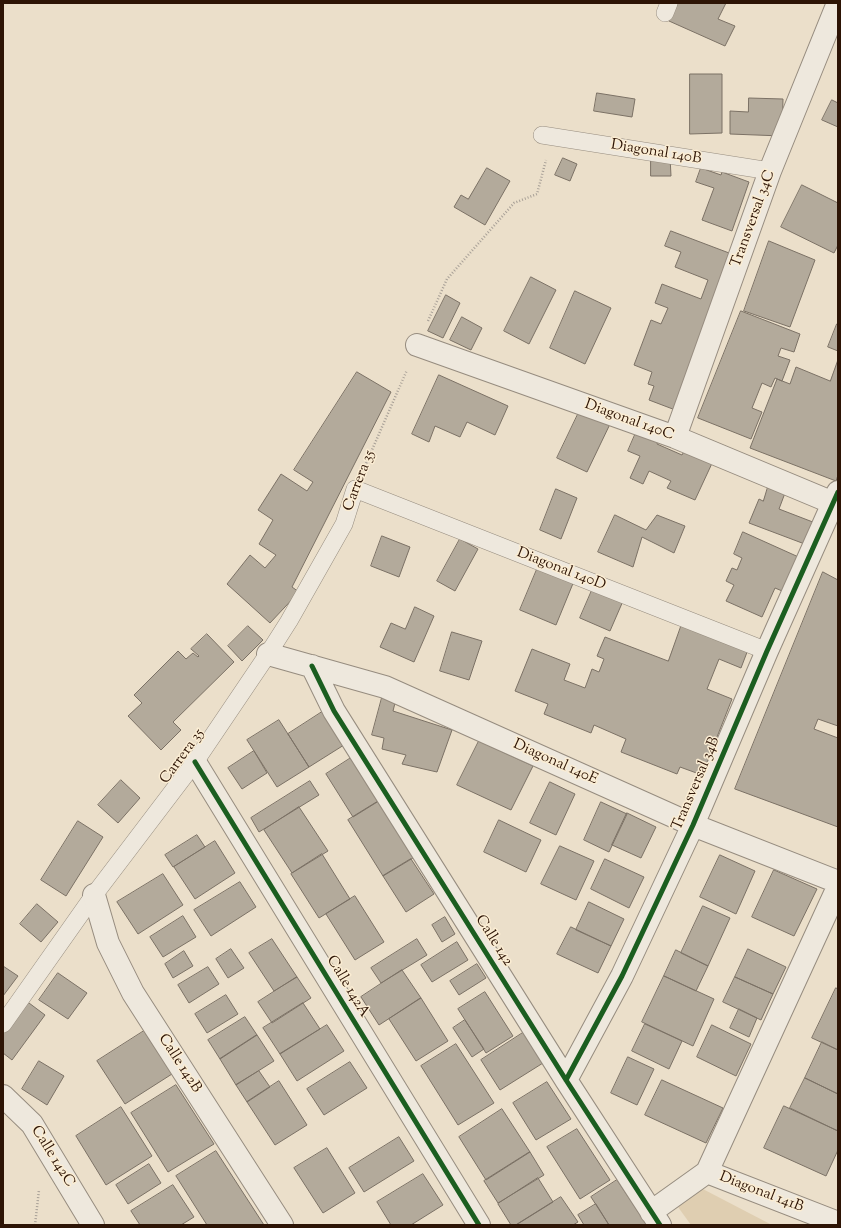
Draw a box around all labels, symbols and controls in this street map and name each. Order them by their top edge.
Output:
street label: Diagonal 140B [609,137,703,169]
street label: Transversal 34C [728,168,780,270]
street label: Diagonal 140C [582,396,676,446]
street label: Carrera 35 [340,448,380,514]
street label: Diagonal 140D [514,545,608,595]
street label: Carrera 35 [157,726,209,788]
street label: Transversal 34B [669,735,725,833]
street label: Diagonal 140E [510,736,600,790]
street label: Calle 142 [470,912,516,970]
street label: Calle 142A [322,953,372,1021]
street label: Calle 142B [153,1031,205,1097]
street label: Calle 142C [26,1123,78,1191]
street label: Diagonal 141B [716,1169,806,1217]

